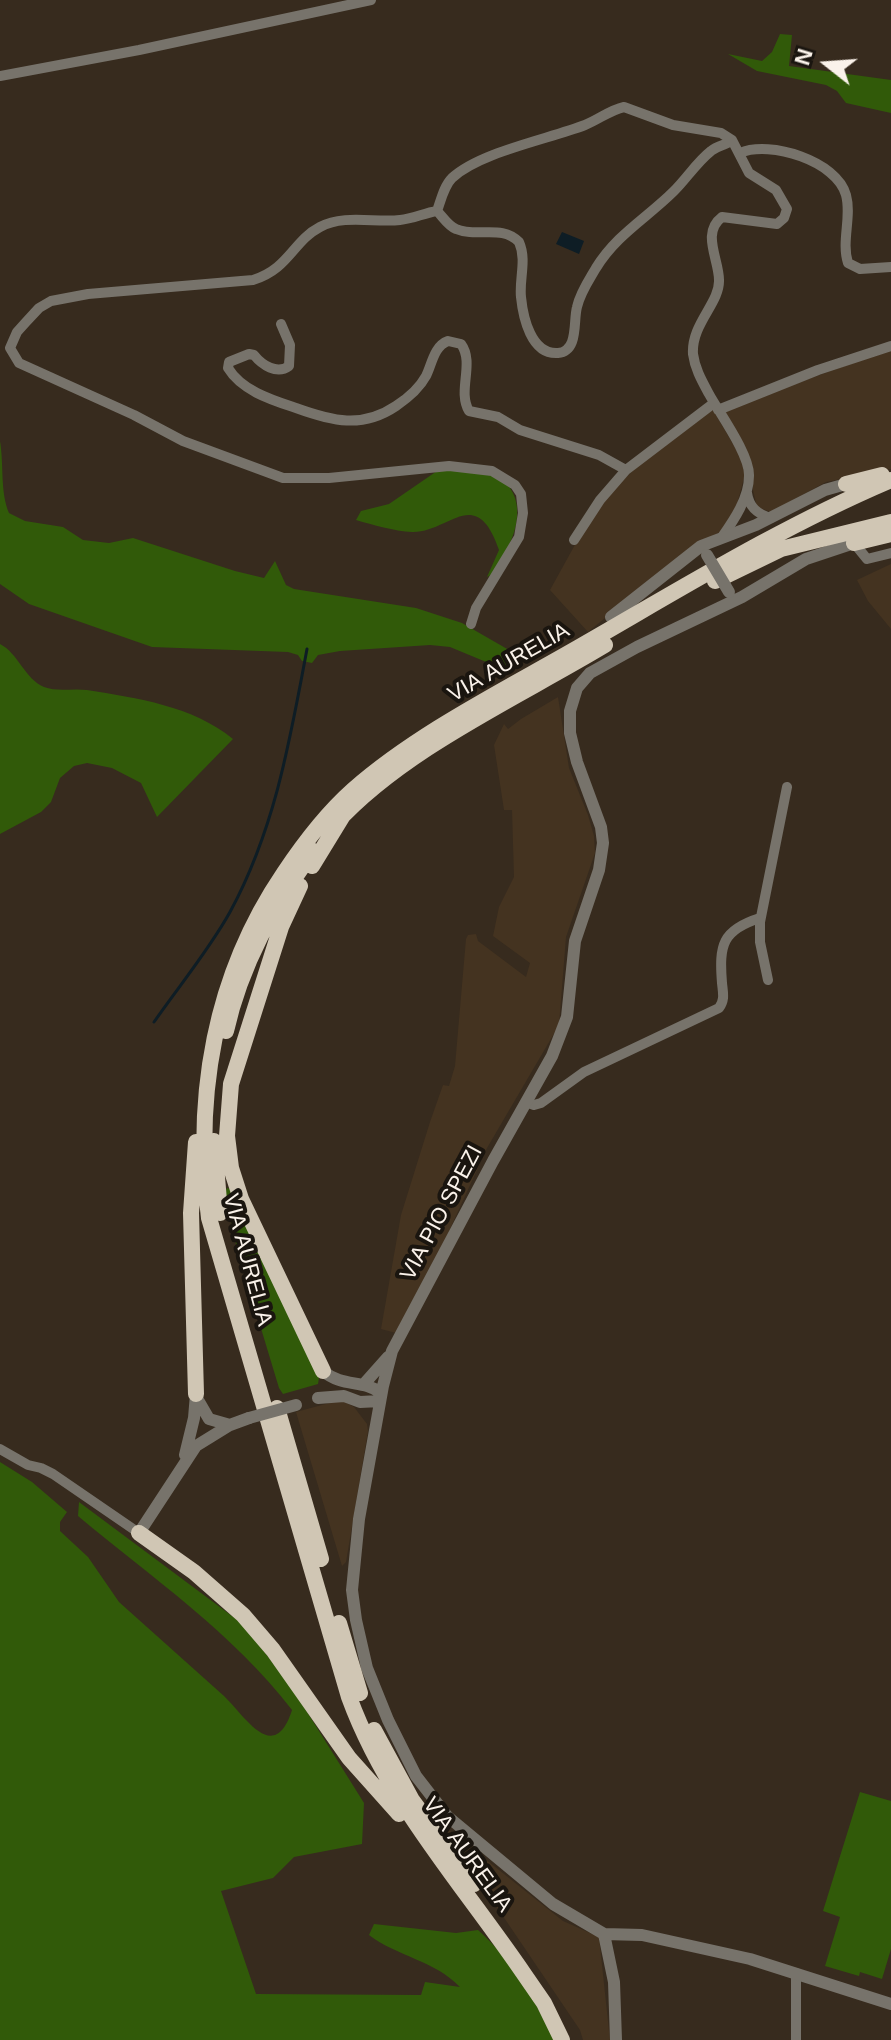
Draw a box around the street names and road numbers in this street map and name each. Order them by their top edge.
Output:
street label: VIA AURELIA [444,618,574,708]
street label: VIA PIO SPEZI [395,1141,489,1285]
street label: VIA AURELIA [217,1191,277,1329]
street label: VIA AURELIA [416,1792,518,1918]

